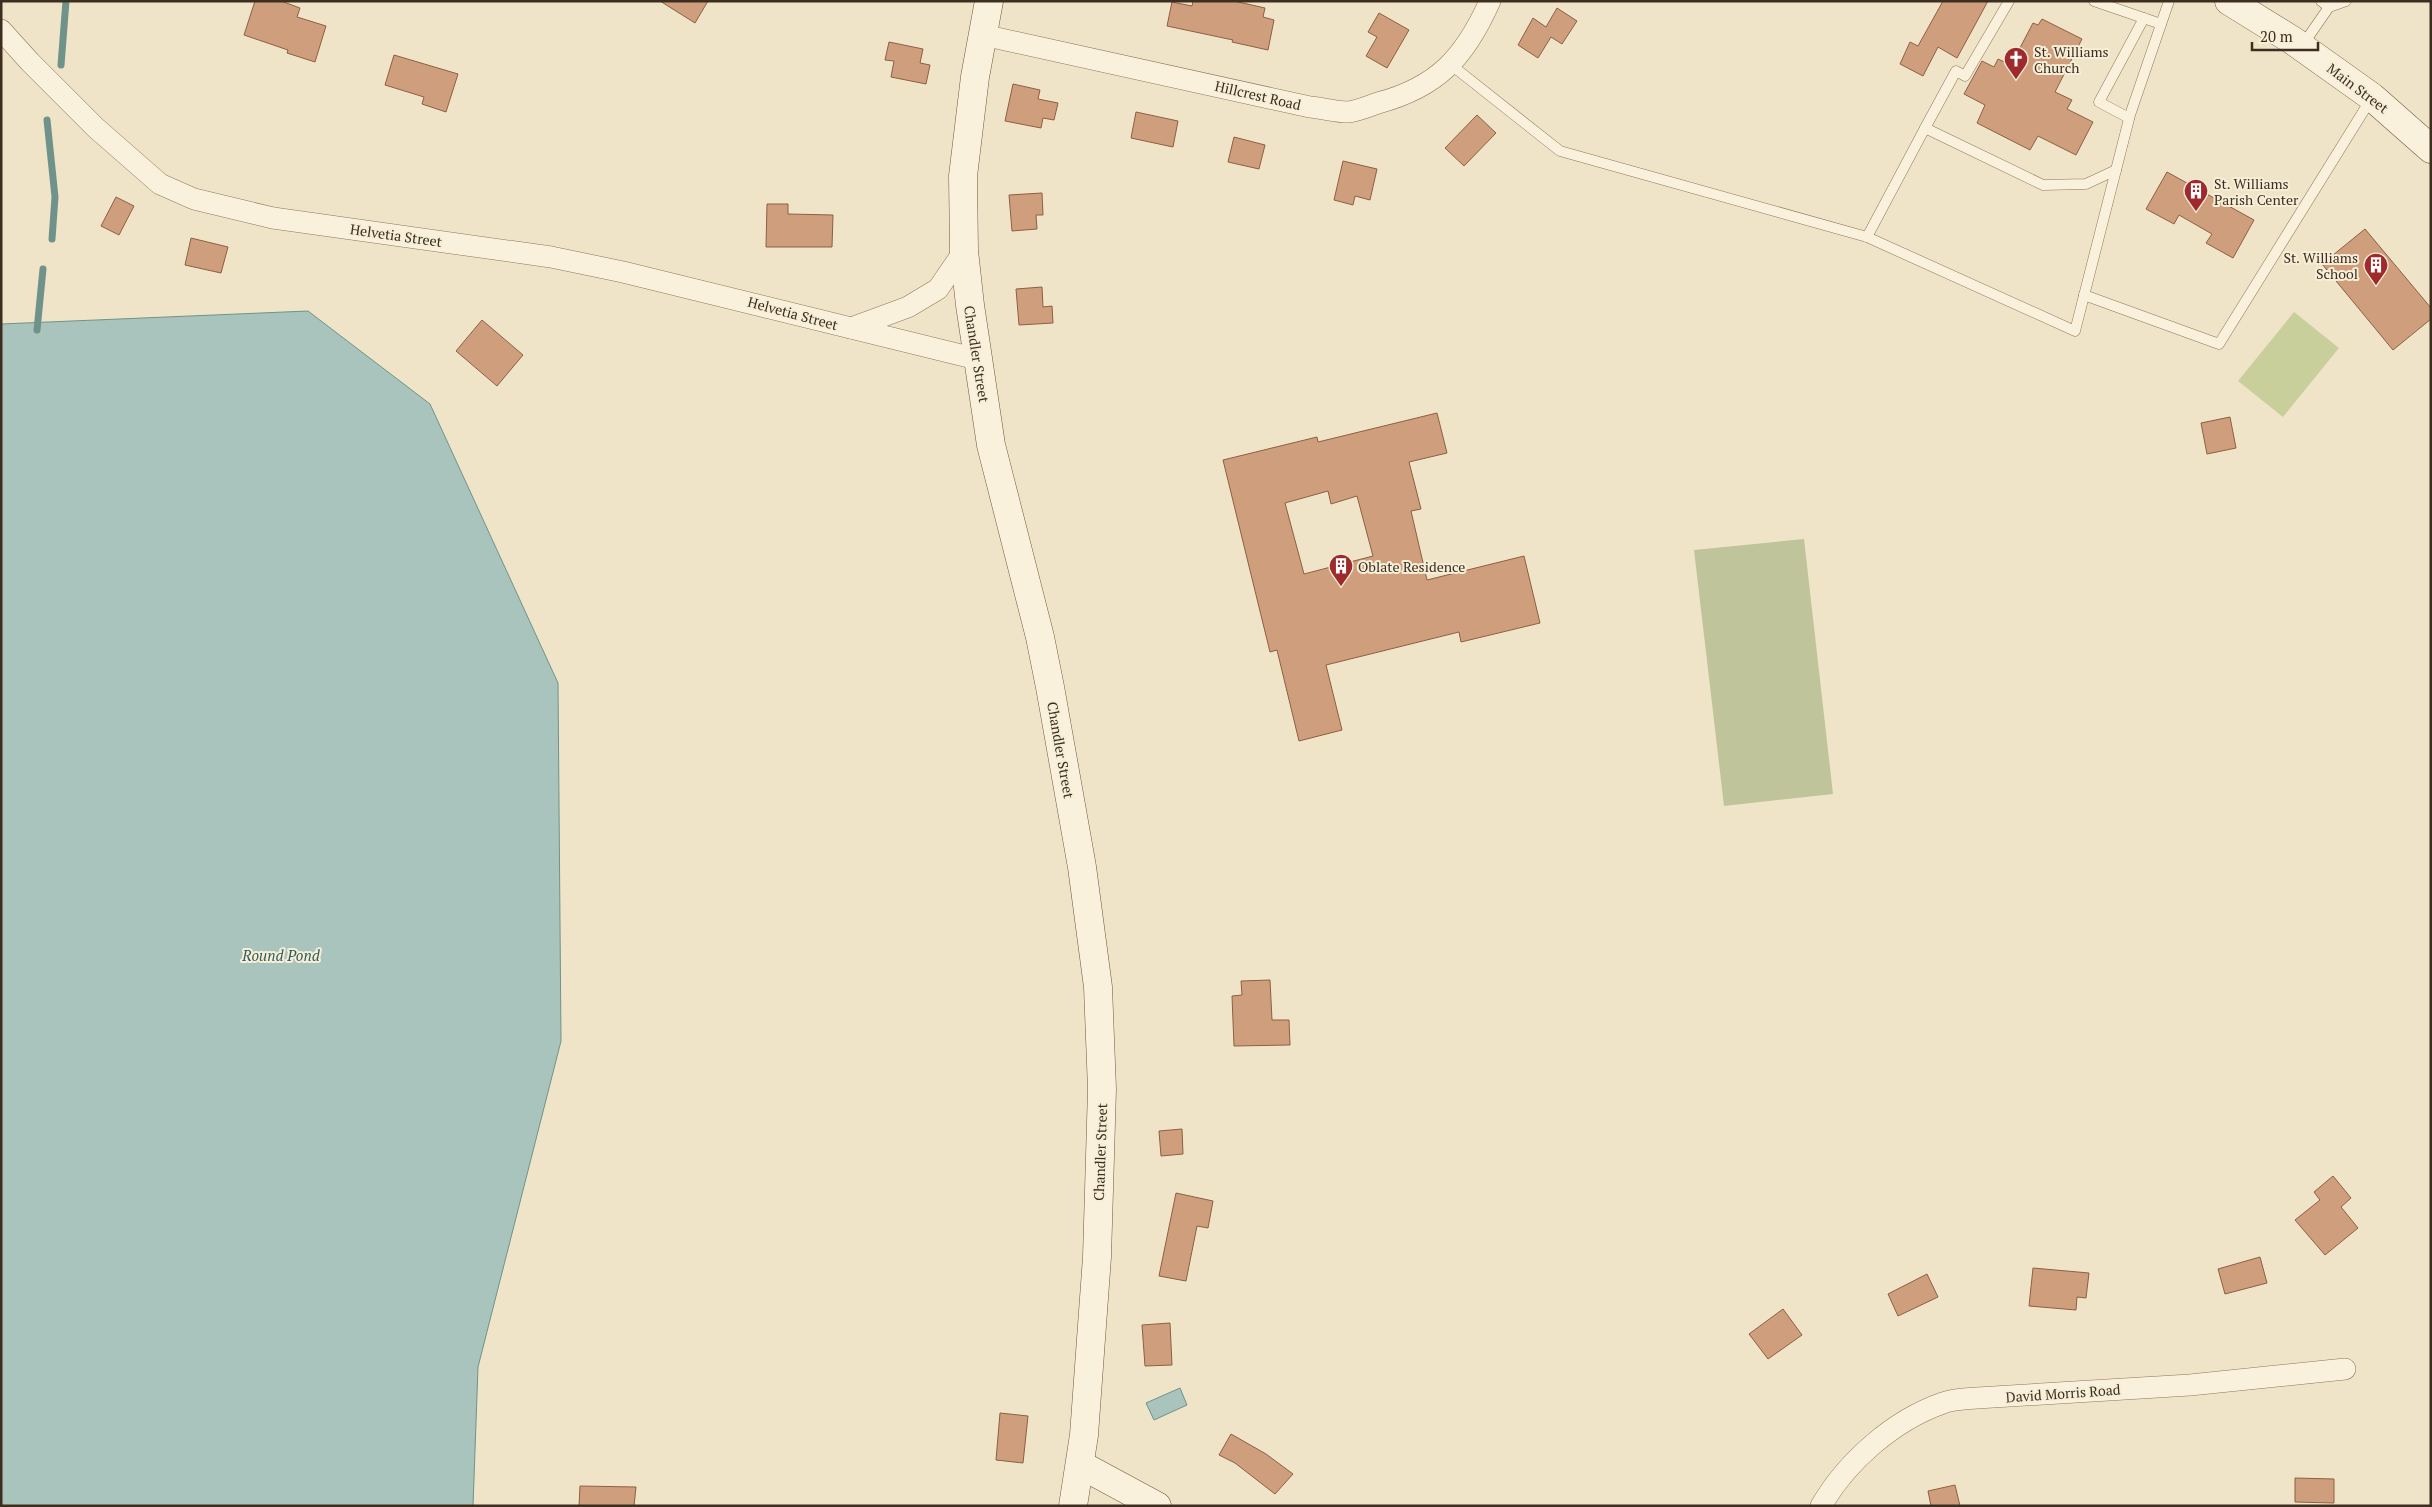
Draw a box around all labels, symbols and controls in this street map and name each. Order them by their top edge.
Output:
scale bar [2252,20,2318,52]
text: 20 m [2260,26,2293,46]
place label: St. Williams Church [2034,42,2109,77]
church icon: St. Williams Church [2003,46,2029,80]
street label: Main Street [2323,59,2393,118]
street label: Hillcrest Road [1213,76,1303,114]
place label: St. Williams Parish Center [2214,174,2299,209]
building icon: St. Williams Parish Center [2183,178,2209,212]
street label: Helvetia Street [349,219,444,251]
place label: St. Williams School [2283,248,2358,283]
building icon: St. Williams School [2363,252,2389,286]
street label: Helvetia Street [746,292,841,334]
street label: Chandler Street [960,304,994,405]
building icon: Oblate Residence [1328,553,1354,587]
place label: Oblate Residence [1358,557,1465,576]
street label: Chandler Street [1043,700,1079,801]
water label: Round Pond [241,945,321,965]
street label: Chandler Street [1089,1102,1111,1201]
street label: David Morris Road [2005,1379,2121,1406]

